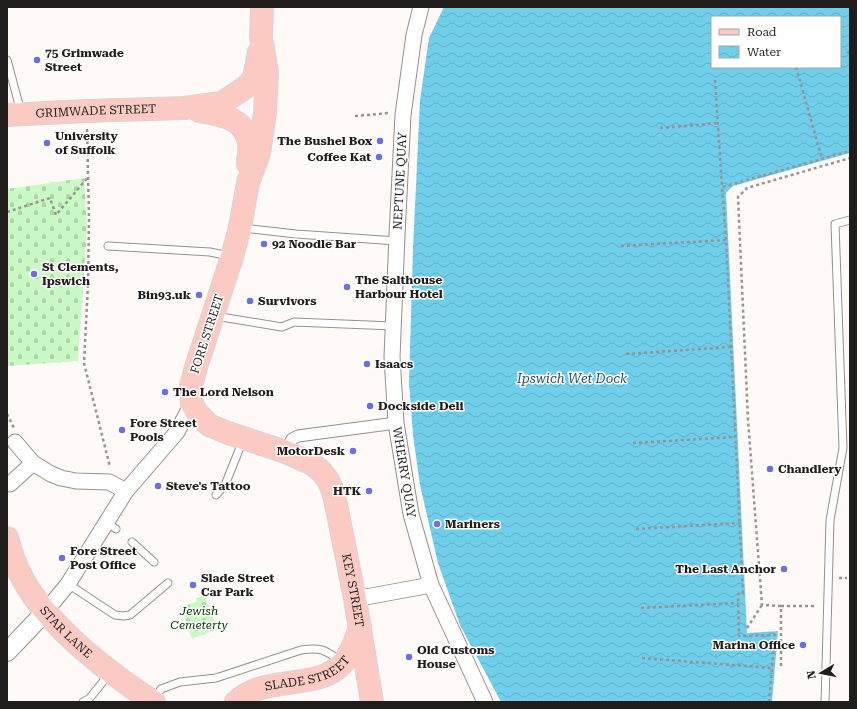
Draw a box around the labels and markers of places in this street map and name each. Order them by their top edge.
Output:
place label: 75 Grimwade Street [45,46,124,74]
marker: 75 Grimwade Street [32,55,42,65]
place label: University of Suffolk [55,129,119,157]
place label: The Bushel Box [277,134,372,148]
marker: The Bushel Box [375,136,385,146]
marker: University of Suffolk [42,138,52,148]
place label: Coffee Kat [307,150,371,164]
marker: Coffee Kat [374,152,384,162]
place label: 92 Noodle Bar [272,237,357,251]
marker: 92 Noodle Bar [259,239,269,249]
place label: St Clements, Ipswich [42,260,119,288]
marker: St Clements, Ipswich [29,269,39,279]
place label: The Salthouse Harbour Hotel [355,273,443,301]
marker: The Salthouse Harbour Hotel [342,282,352,292]
place label: Bin93.uk [137,288,192,302]
marker: Bin93.uk [194,290,204,300]
place label: Survivors [258,294,317,308]
marker: Survivors [245,296,255,306]
place label: Isaacs [375,357,413,371]
marker: Isaacs [362,359,372,369]
place label: The Lord Nelson [173,385,274,399]
marker: The Lord Nelson [160,387,170,397]
place label: Dockside Deli [378,399,464,413]
marker: Dockside Deli [365,401,375,411]
place label: Fore Street Pools [130,416,197,444]
marker: Fore Street Pools [117,425,127,435]
place label: MotorDesk [277,444,346,458]
marker: MotorDesk [348,446,358,456]
place label: Chandlery [778,462,842,476]
marker: Chandlery [765,464,775,474]
place label: Steve's Tattoo [166,479,251,493]
marker: Steve's Tattoo [153,481,163,491]
place label: HTK [333,484,362,498]
marker: HTK [364,486,374,496]
place label: Mariners [445,517,500,531]
marker: Mariners [432,519,442,529]
place label: Fore Street Post Office [70,544,137,572]
marker: Fore Street Post Office [57,553,67,563]
place label: The Last Anchor [675,562,777,576]
marker: The Last Anchor [779,564,789,574]
place label: Slade Street Car Park [201,571,274,599]
marker: Slade Street Car Park [188,580,198,590]
place label: Marina Office [713,638,795,652]
marker: Marina Office [798,640,808,650]
place label: Old Customs House [417,643,495,671]
marker: Old Customs House [404,652,414,662]

